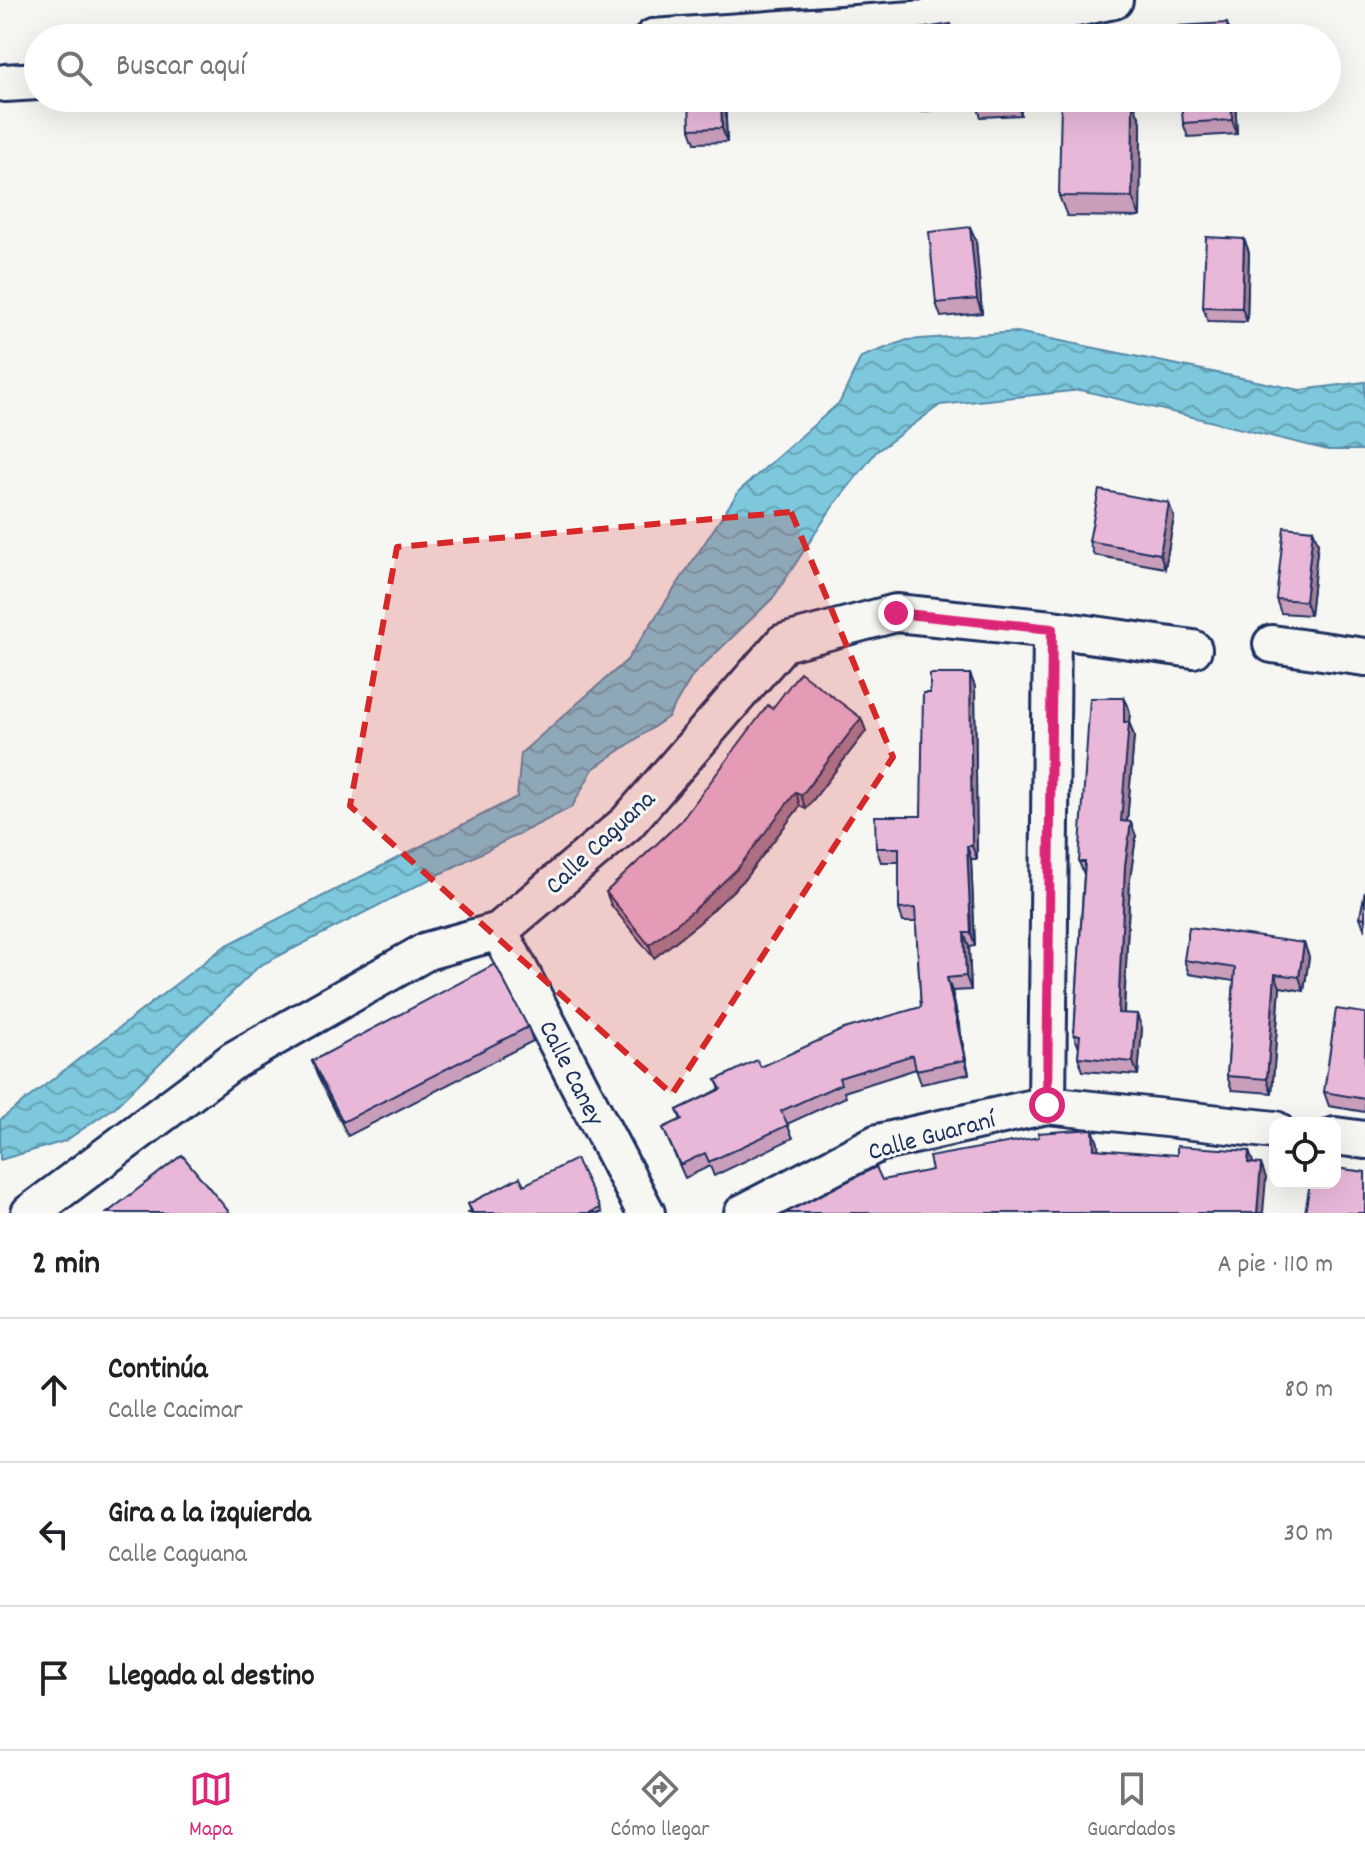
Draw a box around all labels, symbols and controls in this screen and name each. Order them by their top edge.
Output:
search box [24,24,1341,112]
icon: search [52,46,96,90]
text: Buscar aquí [116,47,246,90]
route end [878,595,914,631]
street label: Calle Caguana [538,782,665,904]
street label: Calle Caney [528,1014,612,1133]
route start [1029,1087,1065,1123]
street label: Calle Guaraní [864,1102,1002,1172]
map controls [1269,1117,1341,1189]
button: locate [1269,1117,1341,1189]
text: 2 min [32,1241,100,1290]
text: A pie · 110 m [1217,1247,1333,1284]
text: Continúa [108,1350,207,1393]
icon: ahead [32,1368,76,1412]
text: 80 m [1285,1372,1333,1409]
text: Calle Cacimar [108,1393,243,1430]
text: Gira a la izquierda [108,1494,311,1537]
icon: left [32,1512,76,1556]
text: 30 m [1283,1516,1333,1553]
text: Calle Caguana [108,1537,247,1574]
icon: arrive [32,1656,76,1700]
text: Llegada al destino [108,1657,315,1700]
tab: Mapa [189,1767,233,1846]
tab: Cómo llegar [611,1767,709,1846]
tab: Guardados [1087,1767,1176,1846]

